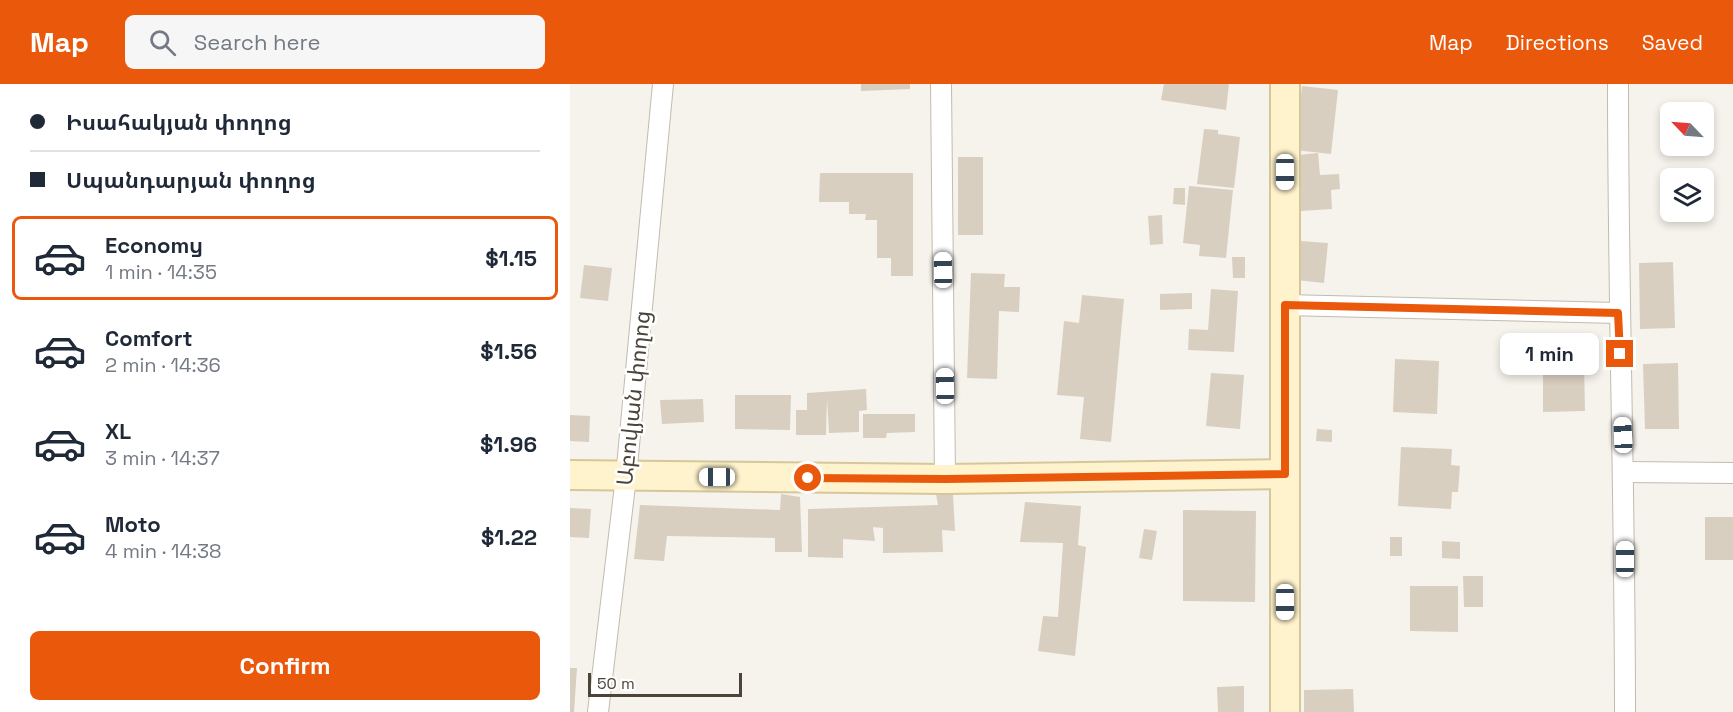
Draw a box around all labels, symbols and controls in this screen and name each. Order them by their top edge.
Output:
search box [125,15,545,69]
text: Map [30,24,89,60]
icon: search [146,26,179,59]
text: Search here [194,28,321,56]
text: Map [1429,29,1473,56]
text: Directions [1506,29,1609,56]
text: Saved [1642,29,1703,56]
north arrow [1660,102,1714,156]
map controls [1660,102,1714,222]
text: Իսահակյան փողոց [66,108,292,136]
car [1276,154,1294,190]
text: Սպանդարյան փողոց [66,166,316,194]
button: layers [1660,168,1714,222]
icon: car [33,231,87,285]
text: Economy [105,231,203,259]
text: $1.15 [485,244,537,272]
car [934,252,952,288]
text: 1 min · 14:35 [105,259,217,285]
street label: Աբովյան փողոց [610,309,656,487]
icon: car [33,324,87,378]
text: Comfort [105,324,193,352]
callout: 1 min [1500,333,1599,375]
text: $1.56 [480,337,537,365]
route end [1606,340,1633,367]
text: 1 min [1525,341,1574,367]
text: 2 min · 14:36 [105,352,221,378]
car [936,368,954,404]
icon: car [33,417,87,471]
text: XL [105,417,131,445]
car [1613,417,1633,453]
text: $1.96 [480,430,537,458]
text: 3 min · 14:37 [105,445,220,471]
route start [794,464,821,491]
car [699,468,735,486]
icon: car [33,510,87,564]
text: Moto [105,510,161,538]
text: $1.22 [481,523,537,551]
text: 4 min · 14:38 [105,538,221,564]
car [1616,541,1634,577]
car [1276,584,1294,620]
button: Confirm [30,631,540,700]
scale bar [588,670,742,698]
text: 50 m [597,673,635,694]

